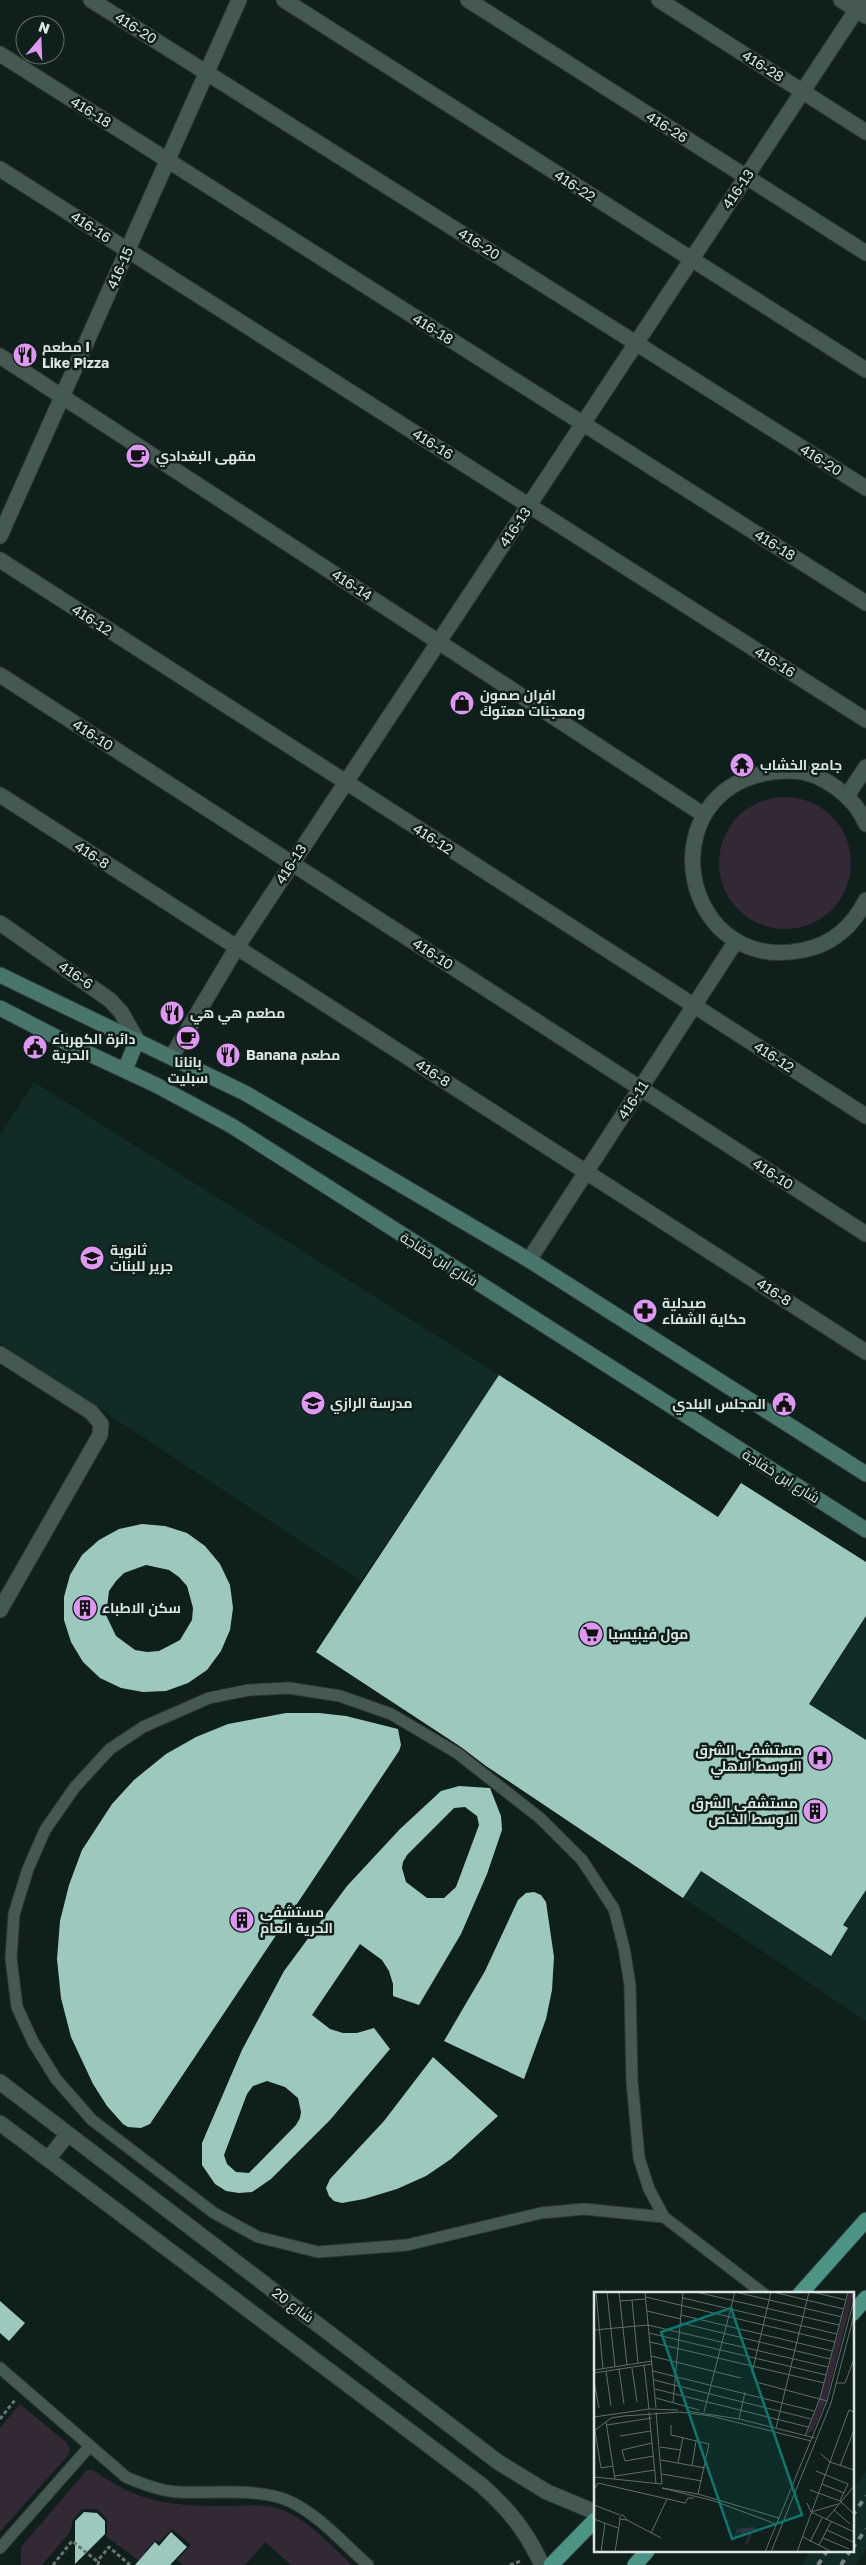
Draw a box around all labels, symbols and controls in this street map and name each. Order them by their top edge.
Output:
street label: 416-20 [112,8,160,47]
north arrow [15,15,65,65]
text: N [37,17,52,37]
street label: 416-28 [739,46,787,85]
street label: 416-18 [68,93,115,131]
street label: 416-26 [643,107,691,146]
street label: 416-22 [552,166,599,205]
street label: 416-13 [718,166,757,212]
street label: 416-16 [68,207,115,246]
street label: 416-20 [455,224,503,263]
street label: 416-15 [103,244,136,291]
street label: 416-18 [410,310,457,348]
place label: مطعم I Like Pizza [42,338,109,371]
restaurant icon: مطعم I Like Pizza [12,342,38,368]
street label: 416-16 [410,425,457,463]
street label: 416-20 [797,440,845,479]
cafe icon: مقهى البغدادي [125,443,151,469]
place label: مقهى البغدادي [156,447,256,467]
street label: 416-13 [495,504,534,550]
street label: 416-18 [752,526,799,564]
street label: 416-14 [329,565,376,604]
street label: 416-12 [69,600,115,639]
street label: 416-16 [752,643,799,681]
place label: افران صمون ومعجنات معتوكَ [480,686,585,720]
shop icon: افران صمون ومعجنات معتوكَ [449,690,475,716]
street label: 416-10 [70,715,117,754]
temple icon: جامع الخشاب [729,752,755,778]
place label: جامع الخشاب [760,756,842,775]
street label: 416-12 [410,819,456,858]
street label: 416-8 [72,837,113,872]
street label: 416-13 [271,841,310,887]
street label: 416-10 [410,934,457,973]
street label: 416-6 [56,957,97,992]
restaurant icon: مطعم هي هي [159,1000,185,1026]
place label: مطعم هي هي [190,1004,285,1025]
cafe icon: بانانا سبليت [175,1025,201,1051]
place label: دائرة الكهرباء الحرية [52,1030,135,1064]
public building icon: دائرة الكهرباء الحرية [22,1034,48,1060]
street label: 416-12 [751,1037,797,1076]
restaurant icon: Banana مطعم [215,1042,241,1068]
place label: Banana مطعم [246,1046,340,1065]
place label: بانانا سبليت [168,1053,208,1086]
street label: 416-8 [413,1055,454,1090]
street label: 416-11 [614,1077,651,1122]
street label: 416-10 [750,1154,797,1193]
street label: شارع ابن خفاجة [397,1228,481,1290]
place label: ثانوية جرير للبنات [110,1241,173,1275]
school or university icon: ثانوية جرير للبنات [79,1245,105,1271]
street label: 416-8 [754,1274,795,1309]
place label: صيدلية حكاية الشفاء [662,1294,746,1327]
pharmacy icon: صيدلية حكاية الشفاء [632,1298,658,1324]
school or university icon: مدرسة الرازي [300,1390,326,1416]
public building icon: المجلس البلدي [771,1391,797,1417]
place label: مدرسة الرازي [330,1394,412,1414]
place label: المجلس البلدي [672,1395,766,1415]
street label: شارع ابن خفاجة [739,1445,823,1507]
building icon: سكن الاطباء [72,1595,98,1621]
place label: سكن الاطباء [102,1599,181,1617]
supermarket icon: مول فينيسيا [578,1621,604,1647]
place label: مول فينيسيا [608,1625,688,1643]
place label: مستشفى الشرق الاوسط الاهلي [695,1741,802,1778]
hospital icon: مستشفى الشرق الاوسط الاهلي [807,1745,833,1771]
place label: مستشفى الشرق الاوسط الخاص [691,1794,798,1828]
building icon: مستشفى الشرق الاوسط الخاص [802,1798,828,1824]
place label: مستشفى الحرية العام [260,1903,333,1938]
building icon: مستشفى الحرية العام [229,1907,255,1933]
street label: شارع 20 [269,2284,317,2326]
inset map [594,2292,854,2552]

